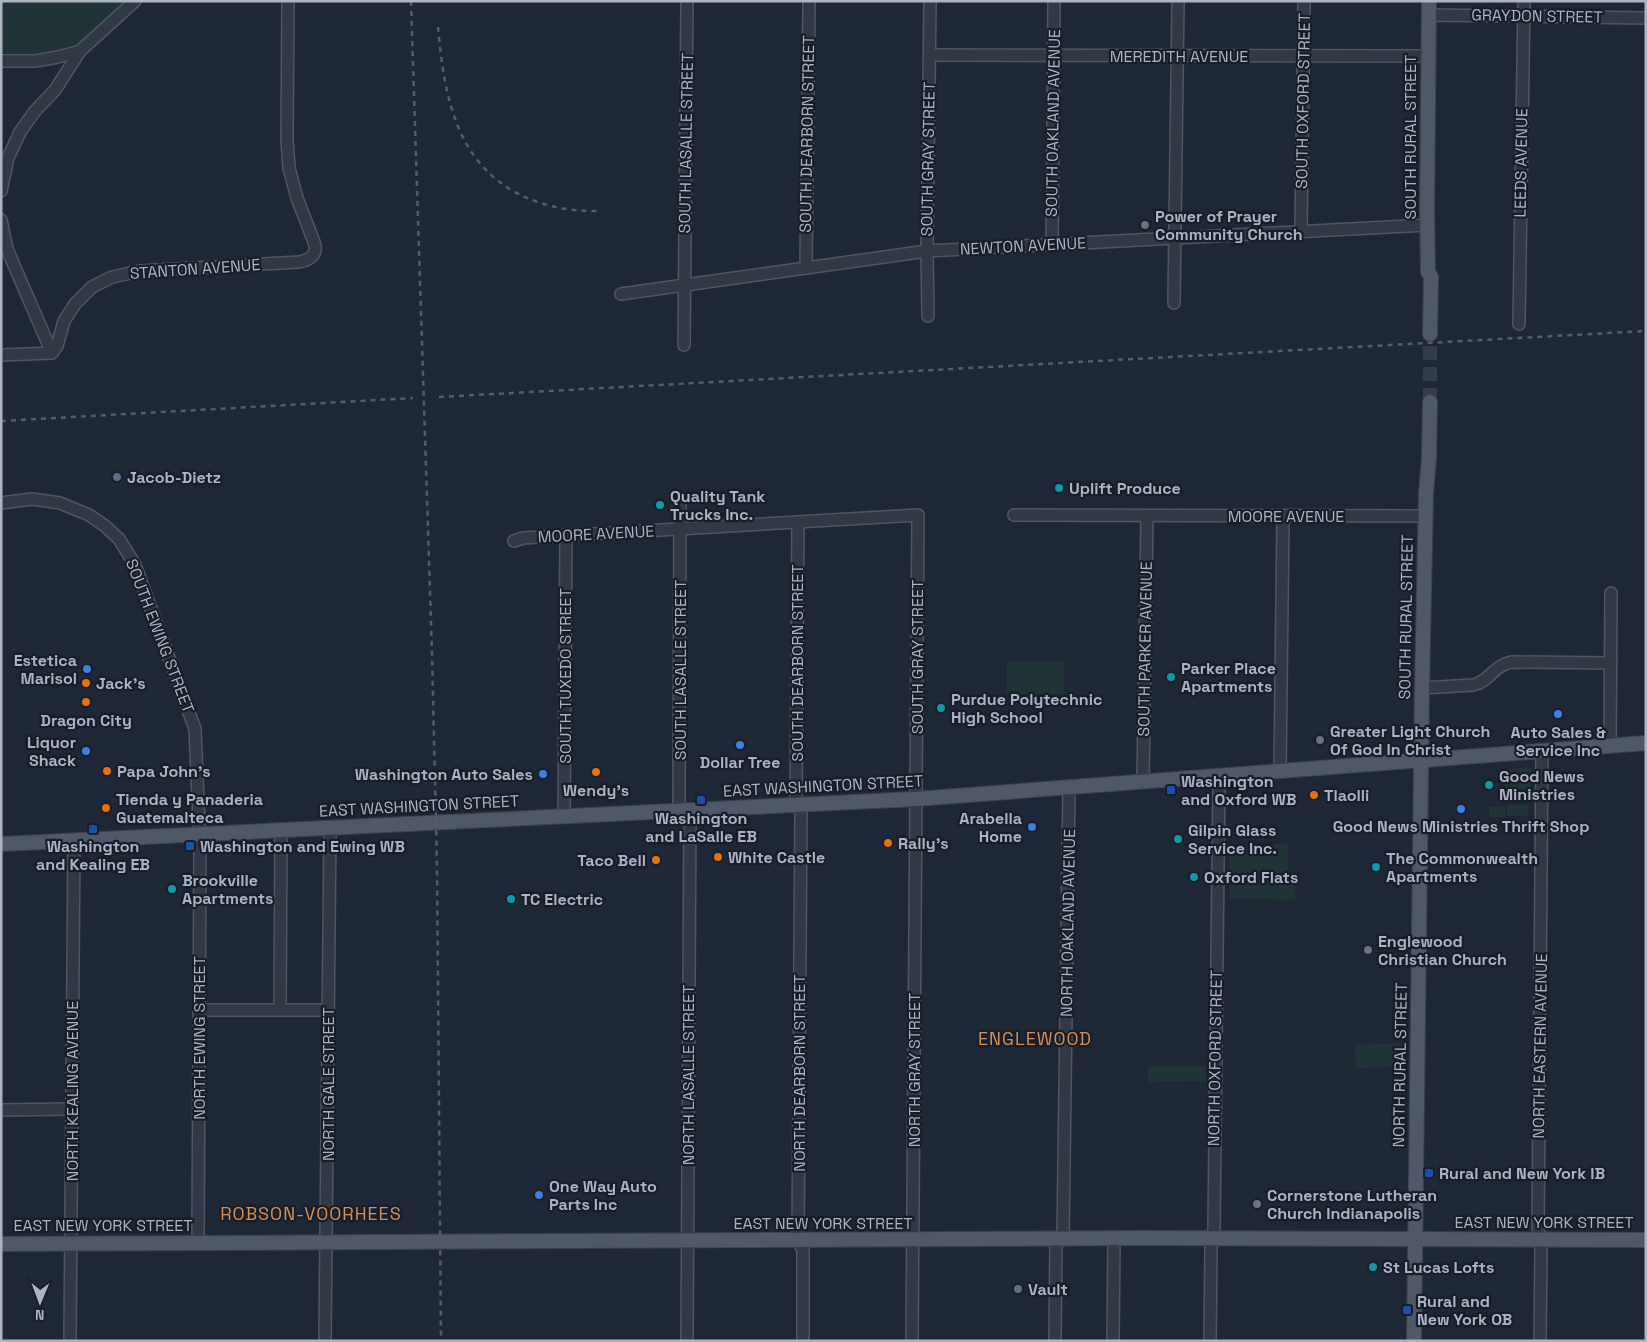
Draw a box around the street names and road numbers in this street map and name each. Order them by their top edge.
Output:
street label: GRAYDON STREET [1471,4,1603,28]
street label: SOUTH OXFORD STREET [1291,13,1315,189]
street label: SOUTH OAKLAND AVENUE [1041,29,1065,217]
street label: SOUTH DEARBORN STREET [795,35,819,233]
street label: MEREDITH AVENUE [1110,46,1248,67]
street label: SOUTH LASALLE STREET [674,53,698,233]
street label: SOUTH RURAL STREET [1400,55,1421,219]
street label: SOUTH GRAY STREET [916,82,940,236]
street label: LEEDS AVENUE [1510,108,1532,218]
street label: NEWTON AVENUE [959,232,1087,260]
street label: STANTON AVENUE [129,254,261,284]
street label: MOORE AVENUE [1228,506,1344,527]
street label: MOORE AVENUE [537,520,655,548]
street label: SOUTH RURAL STREET [1394,534,1418,700]
street label: SOUTH EWING STREET [121,556,199,716]
street label: SOUTH PARKER AVENUE [1133,561,1157,737]
street label: SOUTH DEARBORN STREET [787,564,808,762]
street label: SOUTH LASALLE STREET [670,580,691,760]
street label: SOUTH GRAY STREET [907,580,928,734]
street label: SOUTH TUXEDO STREET [555,588,576,764]
street label: EAST WASHINGTON STREET [722,770,924,802]
street label: EAST WASHINGTON STREET [318,790,520,822]
street label: NORTH OAKLAND AVENUE [1056,829,1080,1017]
street label: NORTH EASTERN AVENUE [1528,953,1552,1139]
street label: NORTH EWING STREET [189,956,210,1120]
street label: NORTH OXFORD STREET [1203,970,1227,1146]
street label: NORTH DEARBORN STREET [789,974,810,1172]
street label: NORTH RURAL STREET [1388,982,1412,1148]
street label: NORTH LASALLE STREET [678,985,699,1165]
street label: NORTH GRAY STREET [904,993,925,1147]
street label: NORTH KEALING AVENUE [62,1001,83,1181]
street label: NORTH GALE STREET [318,1007,339,1161]
street label: EAST NEW YORK STREET [1454,1212,1634,1233]
street label: EAST NEW YORK STREET [733,1213,913,1234]
street label: EAST NEW YORK STREET [13,1215,193,1236]

